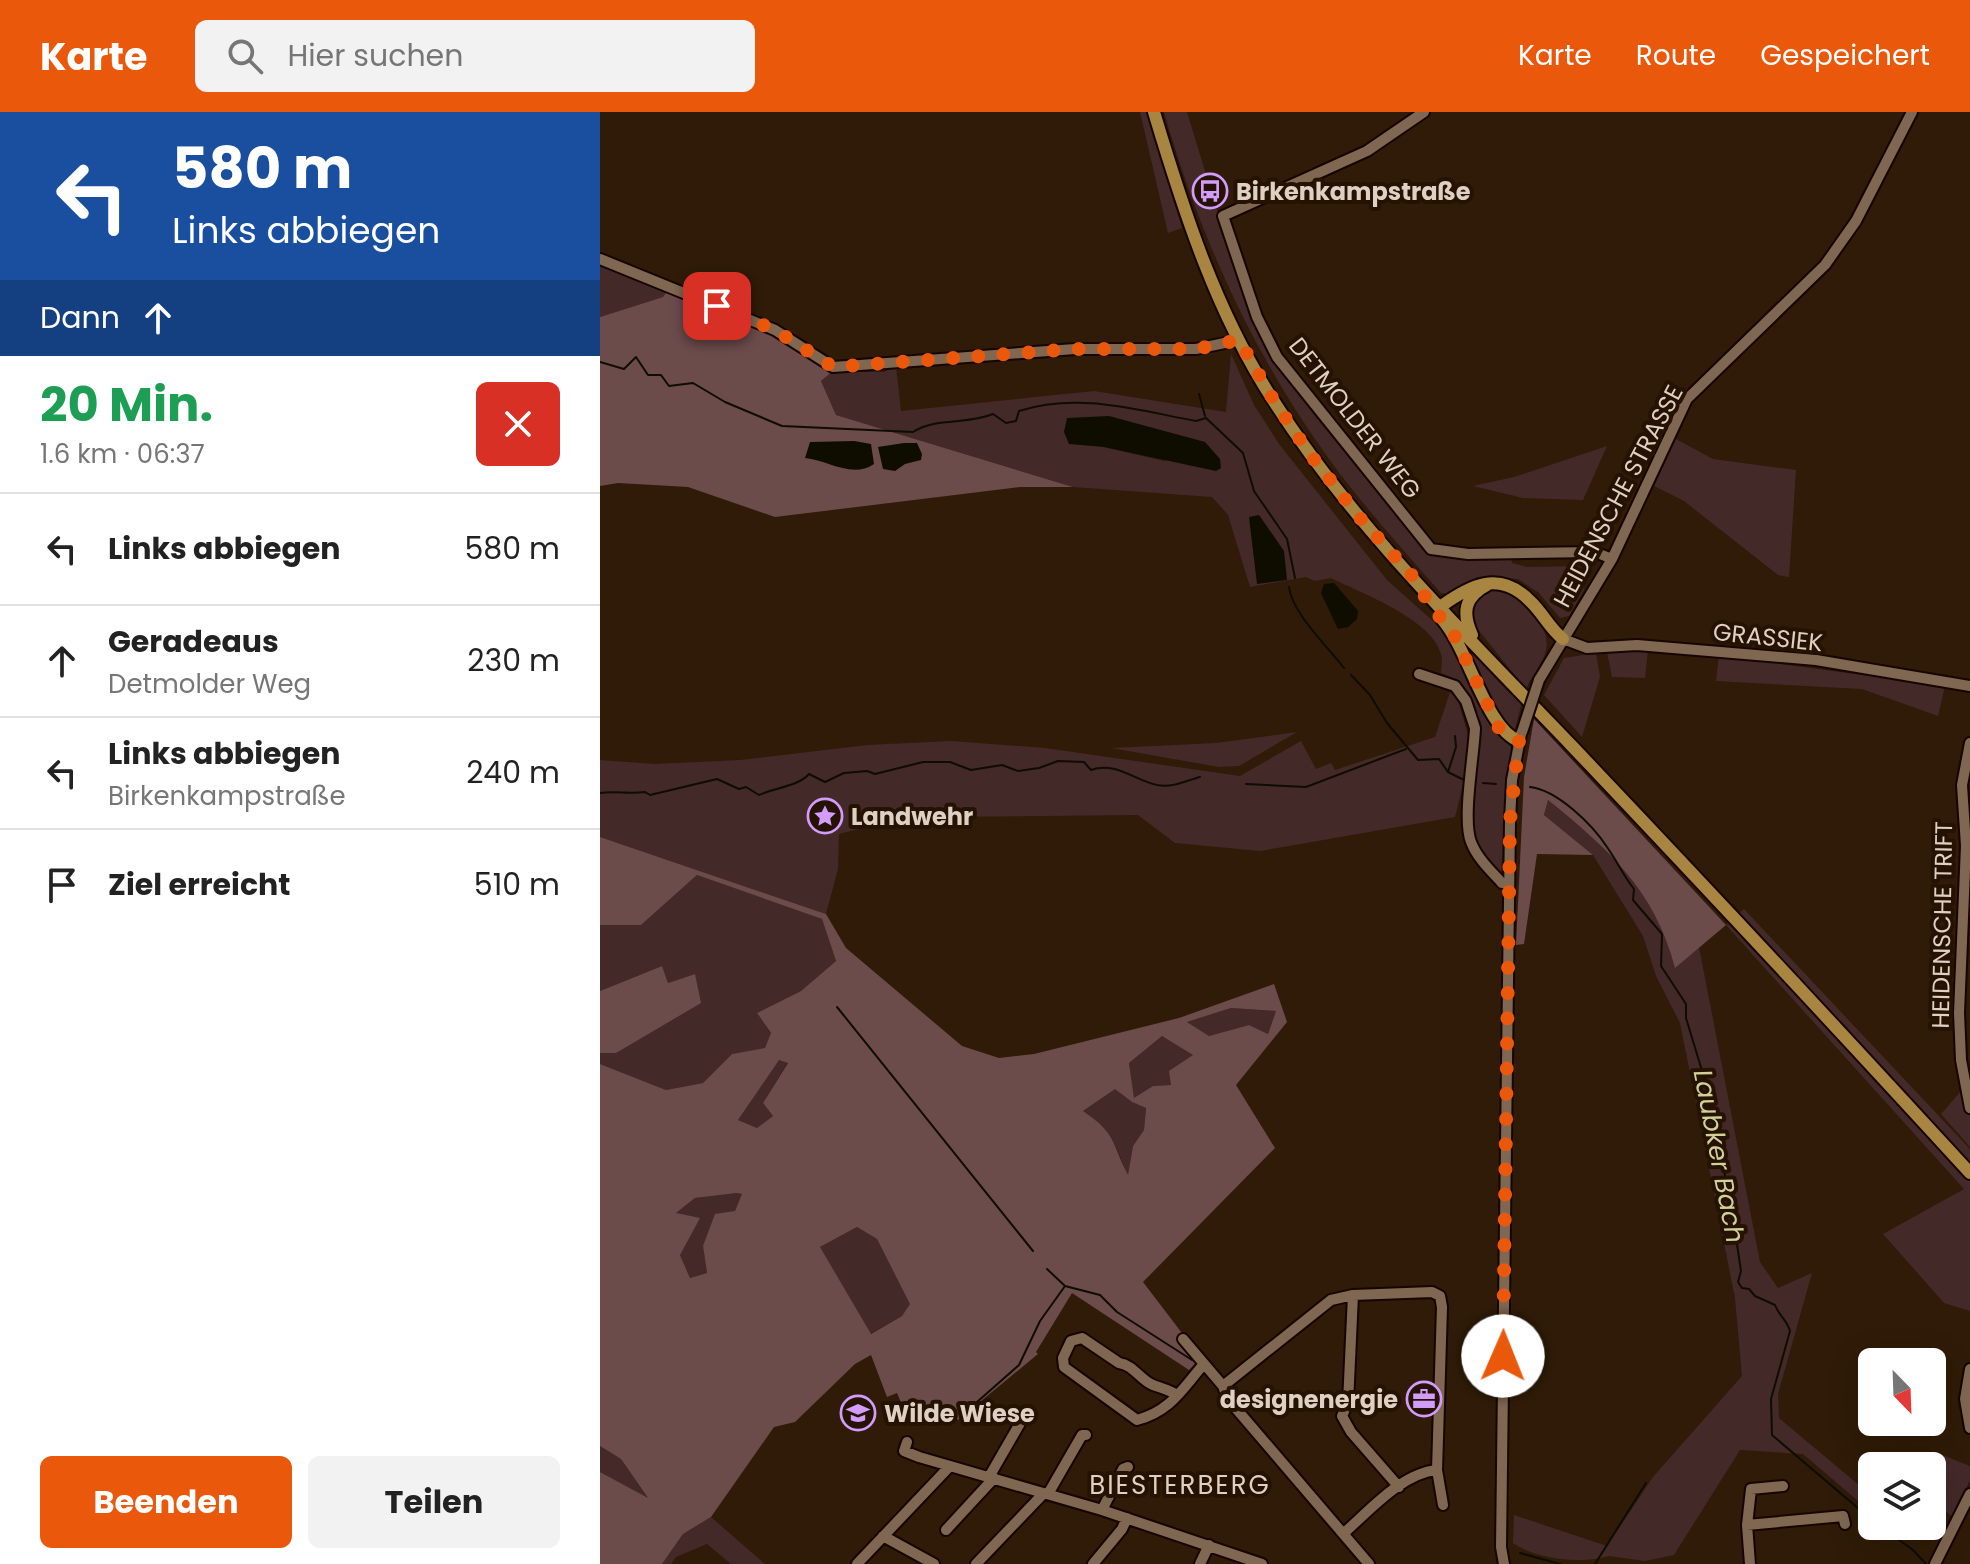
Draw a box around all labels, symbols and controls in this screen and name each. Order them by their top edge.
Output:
search box [195,20,755,92]
text: Karte [40,30,147,83]
icon: search [223,34,267,78]
text: Hier suchen [287,34,463,77]
text: Karte [1518,36,1592,75]
text: Route [1636,36,1716,75]
text: Gespeichert [1760,36,1930,75]
text: 580 m [172,129,352,208]
icon: left [40,144,144,248]
bus stop icon: Birkenkampstraße [1191,172,1229,210]
place label: Birkenkampstraße [1236,175,1471,208]
text: Links abbiegen [172,205,440,256]
pin [683,272,751,340]
icon: arrive [695,284,739,328]
text: Dann [40,296,120,339]
icon: ahead [136,296,180,340]
street label: DETMOLDER WEG [1281,330,1429,506]
text: 20 Min. [40,371,213,438]
street label: HEIDENSCHE STRASSE [1545,379,1691,613]
button: close [476,382,560,466]
text: 1.6 km · 06:37 [40,436,205,472]
icon: left [40,527,84,571]
text: Links abbiegen [108,527,341,570]
text: 580 m [464,527,560,570]
street label: GRASSIEK [1711,615,1825,659]
text: Geradeaus [108,620,279,663]
icon: ahead [40,639,84,683]
text: 230 m [467,639,560,682]
text: Detmolder Weg [108,666,311,702]
text: Links abbiegen [108,732,341,775]
icon: left [40,751,84,795]
text: 240 m [466,751,560,794]
text: Birkenkampstraße [108,778,346,814]
place icon: Landwehr [806,797,844,835]
place label: Landwehr [851,800,973,833]
street label: HEIDENSCHE TRIFT [1924,821,1960,1029]
icon: arrive [40,863,84,907]
text: Ziel erreicht [108,863,290,906]
text: 510 m [474,863,560,906]
water label: Laubker Bach [1685,1066,1753,1246]
position arrow [1461,1314,1545,1398]
north arrow [1858,1348,1946,1436]
map controls [1858,1348,1946,1540]
office icon: designenergie [1405,1380,1443,1418]
place label: designenergie [1220,1383,1398,1416]
school or university icon: Wilde Wiese [839,1394,877,1432]
place label: Wilde Wiese [884,1397,1035,1430]
button: layers [1858,1452,1946,1540]
button: Beenden [40,1456,292,1548]
button: Teilen [308,1456,560,1548]
district label: BIESTERBERG [1089,1467,1271,1503]

